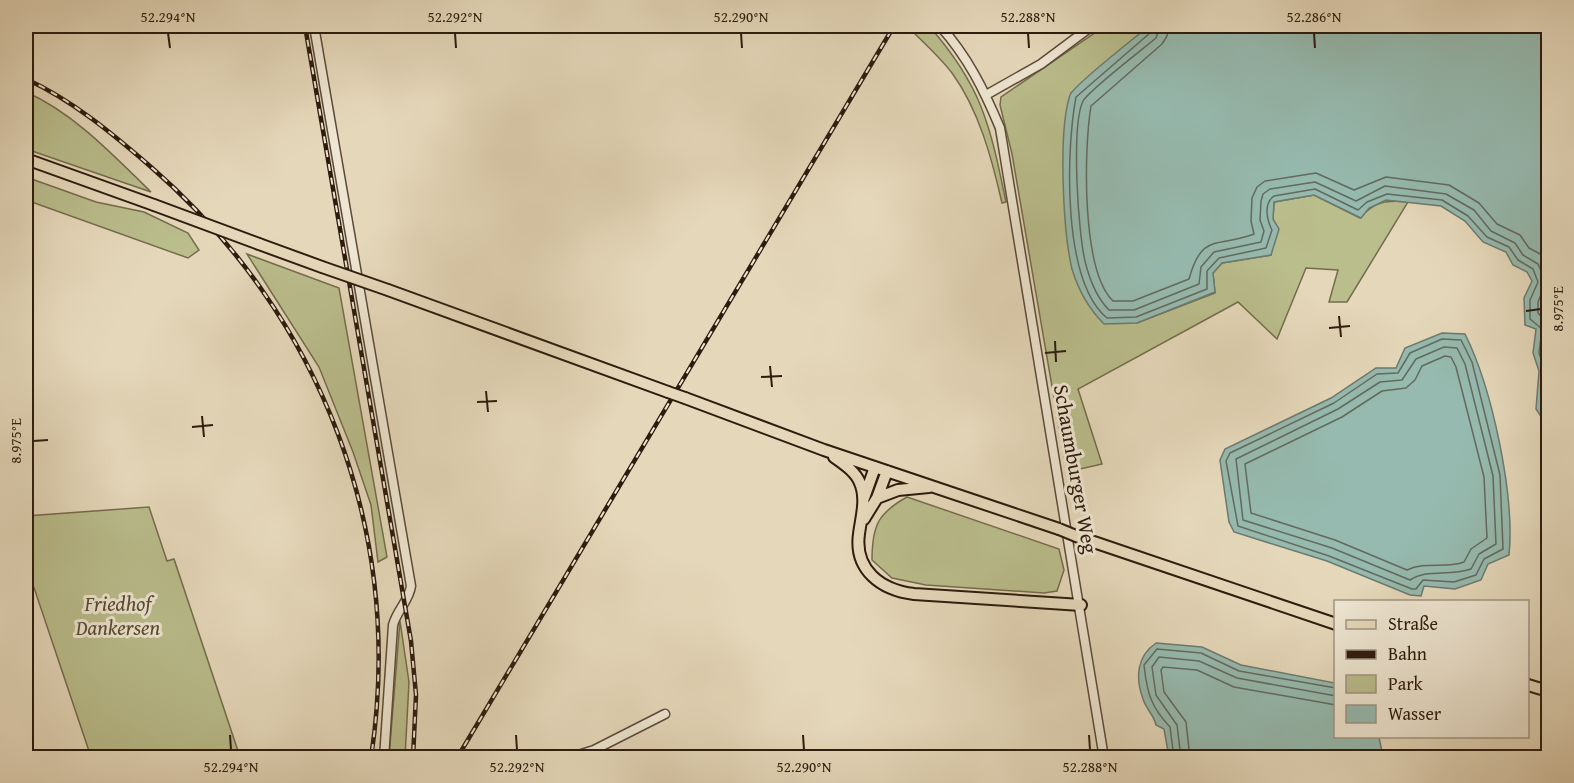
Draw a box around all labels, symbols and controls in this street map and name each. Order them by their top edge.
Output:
text: 52.294°N [141,6,196,27]
text: 52.292°N [428,6,483,27]
text: 52.290°N [714,6,769,27]
text: 52.288°N [1001,6,1056,27]
text: 52.286°N [1287,6,1342,27]
text: 8.975°E [1547,286,1568,332]
street label: Schaumburger Weg [1046,382,1106,557]
text: 8.975°E [5,418,26,464]
park label: Friedhof Dankersen [75,588,161,643]
legend [1334,600,1529,738]
text: Straße [1388,610,1438,637]
text: Bahn [1388,640,1427,667]
text: Park [1388,670,1424,697]
text: Wasser [1388,700,1442,727]
text: 52.294°N [204,756,259,777]
text: 52.292°N [490,756,545,777]
text: 52.290°N [777,756,832,777]
text: 52.288°N [1063,756,1118,777]

